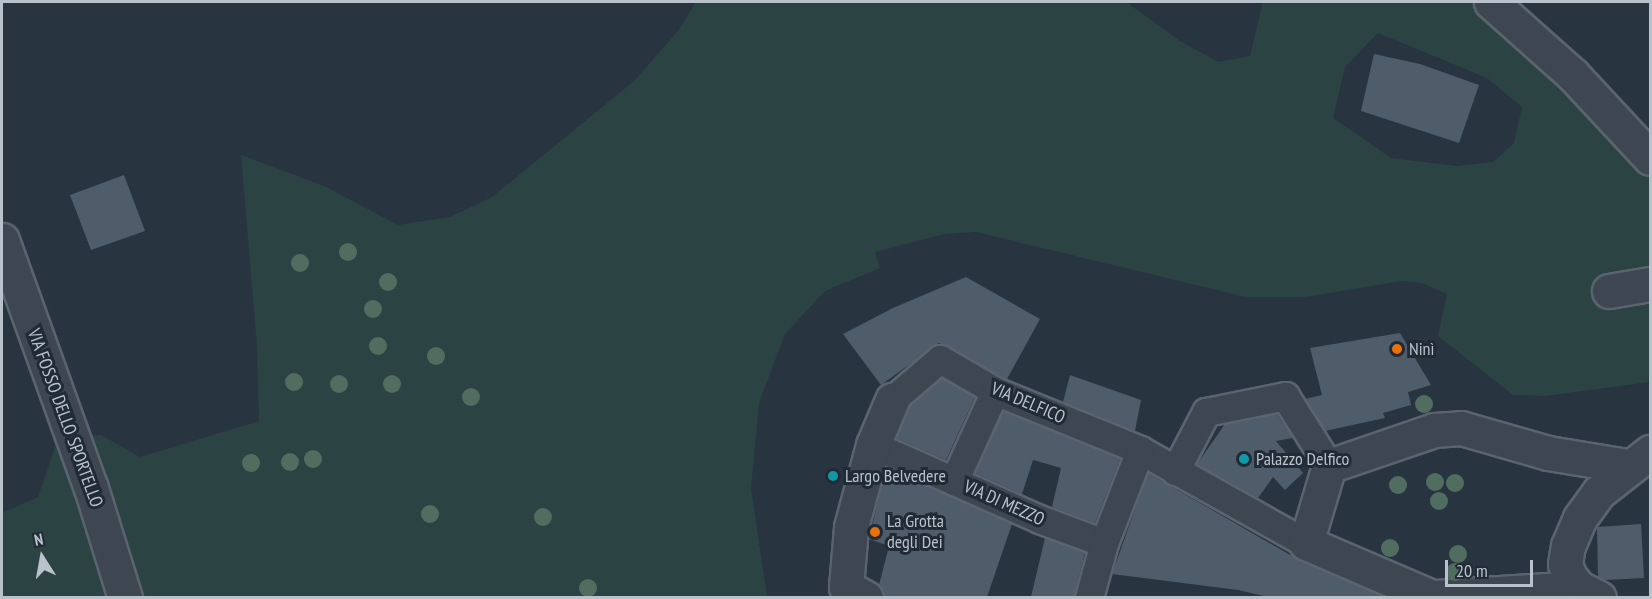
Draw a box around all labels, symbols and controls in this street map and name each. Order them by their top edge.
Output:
street label: VIA FOSSO DELLO SPORTELLO [23,326,107,510]
place label: Ninì [1409,338,1434,360]
marker: Ninì [1390,342,1404,356]
street label: VIA DELFICO [987,378,1069,428]
place label: Palazzo Delfico [1256,448,1349,470]
marker: Palazzo Delfico [1237,452,1251,466]
place label: Largo Belvedere [845,465,946,487]
marker: Largo Belvedere [826,469,840,483]
street label: VIA DI MEZZO [960,476,1048,530]
place label: La Grotta degli Dei [887,511,944,554]
marker: La Grotta degli Dei [868,525,882,539]
north arrow [12,527,72,587]
text: N [32,529,45,550]
scale bar [1448,548,1536,586]
text: 20 m [1456,559,1488,582]

